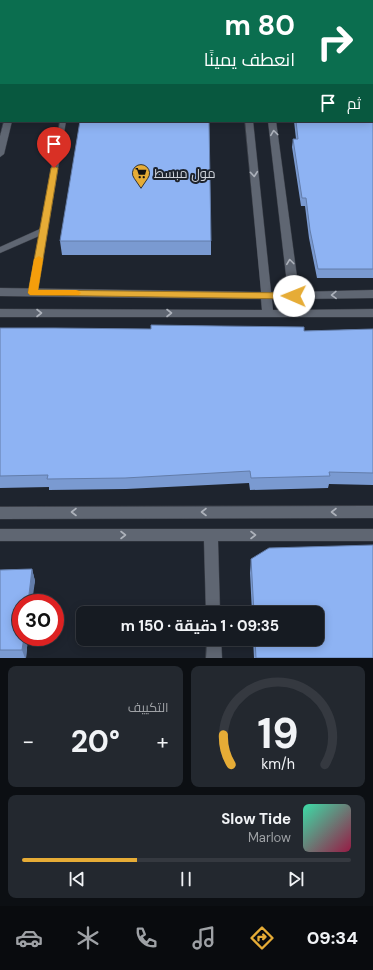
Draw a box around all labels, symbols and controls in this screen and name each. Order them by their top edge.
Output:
text: 80 m [225,7,295,44]
icon: right [309,16,361,68]
text: انعطف يمينًا [204,48,295,72]
icon: arrive [317,92,339,114]
text: ثم [347,94,361,114]
pin [37,127,71,168]
one-way arrow [269,130,278,136]
icon: arrive [43,133,65,155]
supermarket icon: مول مبسط [131,163,151,188]
place label: مول مبسط [154,165,216,182]
one-way arrow [249,171,258,177]
one-way arrow [286,259,295,265]
position arrow [273,275,315,317]
one-way arrow [331,291,337,299]
one-way arrow [36,309,42,317]
one-way arrow [166,309,172,317]
one-way arrow [71,508,77,516]
one-way arrow [201,508,207,516]
one-way arrow [331,508,337,516]
one-way arrow [120,531,126,539]
one-way arrow [250,531,256,539]
speed limit sign: 30 [12,594,64,646]
text: 09:35 · 1 دقيقة · 150 m [121,616,279,636]
text: التكييف [128,699,169,716]
text: 19 [257,706,299,760]
text: 20° [71,722,120,761]
text: − [22,727,34,756]
text: + [156,727,168,756]
text: km/h [261,754,295,772]
text: Slow Tide [221,809,291,829]
text: Marlow [248,829,291,846]
icon: previous [66,868,88,890]
icon: pause [175,868,197,890]
icon: next [285,868,307,890]
icon: car [15,924,43,952]
icon: climate [74,924,102,952]
icon: phone [132,924,160,952]
icon: music [190,924,218,952]
icon: directions [248,924,276,952]
text: 09:34 [307,926,358,950]

